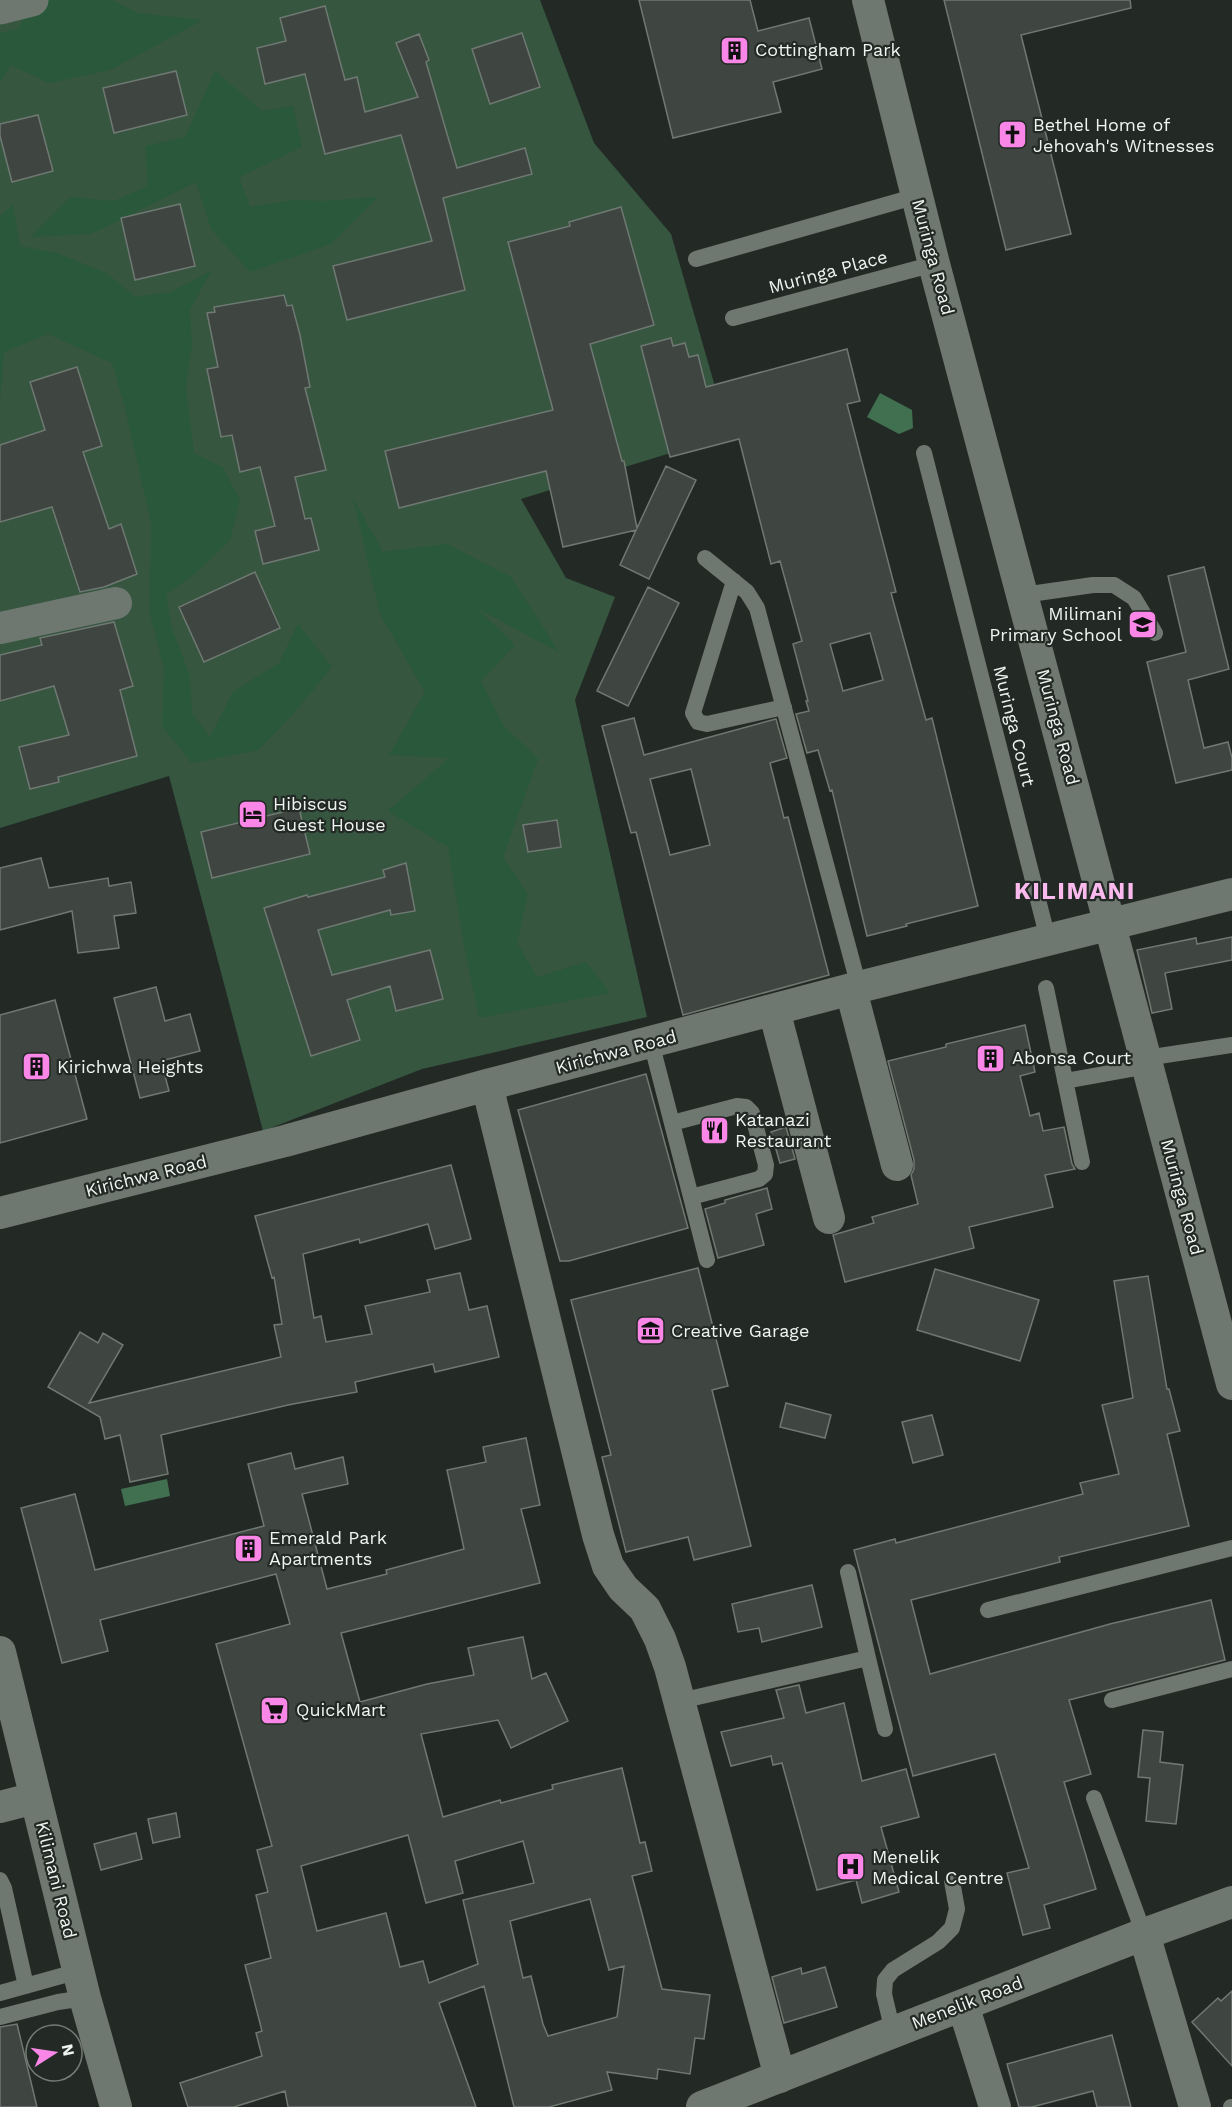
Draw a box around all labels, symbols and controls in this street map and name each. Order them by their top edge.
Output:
building icon: Cottingham Park [718,34,750,66]
place label: Cottingham Park [755,39,901,60]
place label: Bethel Home of Jehovah's Witnesses [1033,114,1215,156]
church icon: Bethel Home of Jehovah's Witnesses [996,119,1028,151]
street label: Muringa Road [908,197,959,317]
street label: Muringa Place [766,246,890,297]
place label: Milimani Primary School [989,603,1122,645]
school or university icon: Milimani Primary School [1127,608,1159,640]
street label: Muringa Court [989,663,1040,789]
street label: Muringa Road [1033,667,1084,787]
place label: Hibiscus Guest House [273,793,386,835]
hotel icon: Hibiscus Guest House [236,798,268,830]
district label: KILIMANI [1014,877,1136,905]
street label: Kirichwa Road [553,1025,679,1078]
building icon: Abonsa Court [975,1042,1007,1074]
place label: Abonsa Court [1012,1047,1132,1068]
building icon: Kirichwa Heights [20,1051,52,1083]
place label: Kirichwa Heights [57,1056,203,1077]
place label: Katanazi Restaurant [735,1109,832,1151]
restaurant icon: Katanazi Restaurant [698,1114,730,1146]
street label: Muringa Road [1157,1137,1208,1257]
street label: Kirichwa Road [83,1150,209,1201]
museum icon: Creative Garage [634,1315,666,1347]
place label: Creative Garage [671,1320,809,1341]
place label: Emerald Park Apartments [269,1527,387,1569]
building icon: Emerald Park Apartments [232,1532,264,1564]
supermarket icon: QuickMart [259,1694,291,1726]
place label: QuickMart [296,1699,386,1720]
street label: Kilimani Road [32,1819,81,1941]
place label: Menelik Medical Centre [872,1846,1004,1888]
hospital icon: Menelik Medical Centre [835,1851,867,1883]
street label: Menelik Road [908,1972,1025,2033]
north arrow [24,2023,84,2083]
text: N [58,2042,79,2058]

